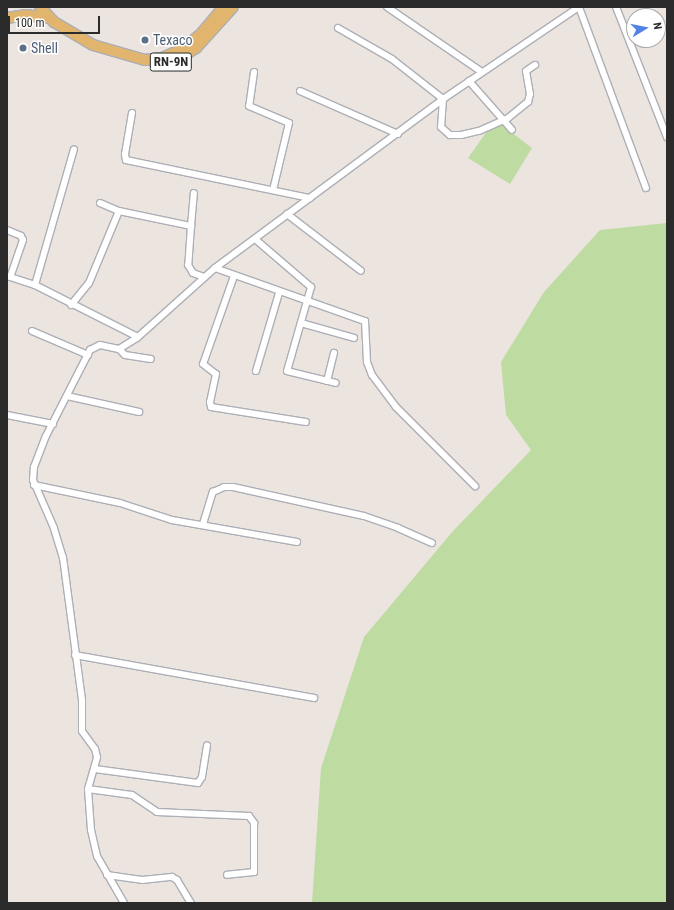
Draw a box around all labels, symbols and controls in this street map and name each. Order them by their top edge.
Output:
scale bar [10,8,102,34]
north arrow [626,8,666,48]
text: 100 m [15,16,45,30]
text: N [650,22,664,30]
place label: Texaco [153,32,193,48]
marker: Texaco [140,35,150,45]
place label: Shell [31,40,58,56]
marker: Shell [18,43,28,53]
road number: RN-9N [149,51,193,73]

